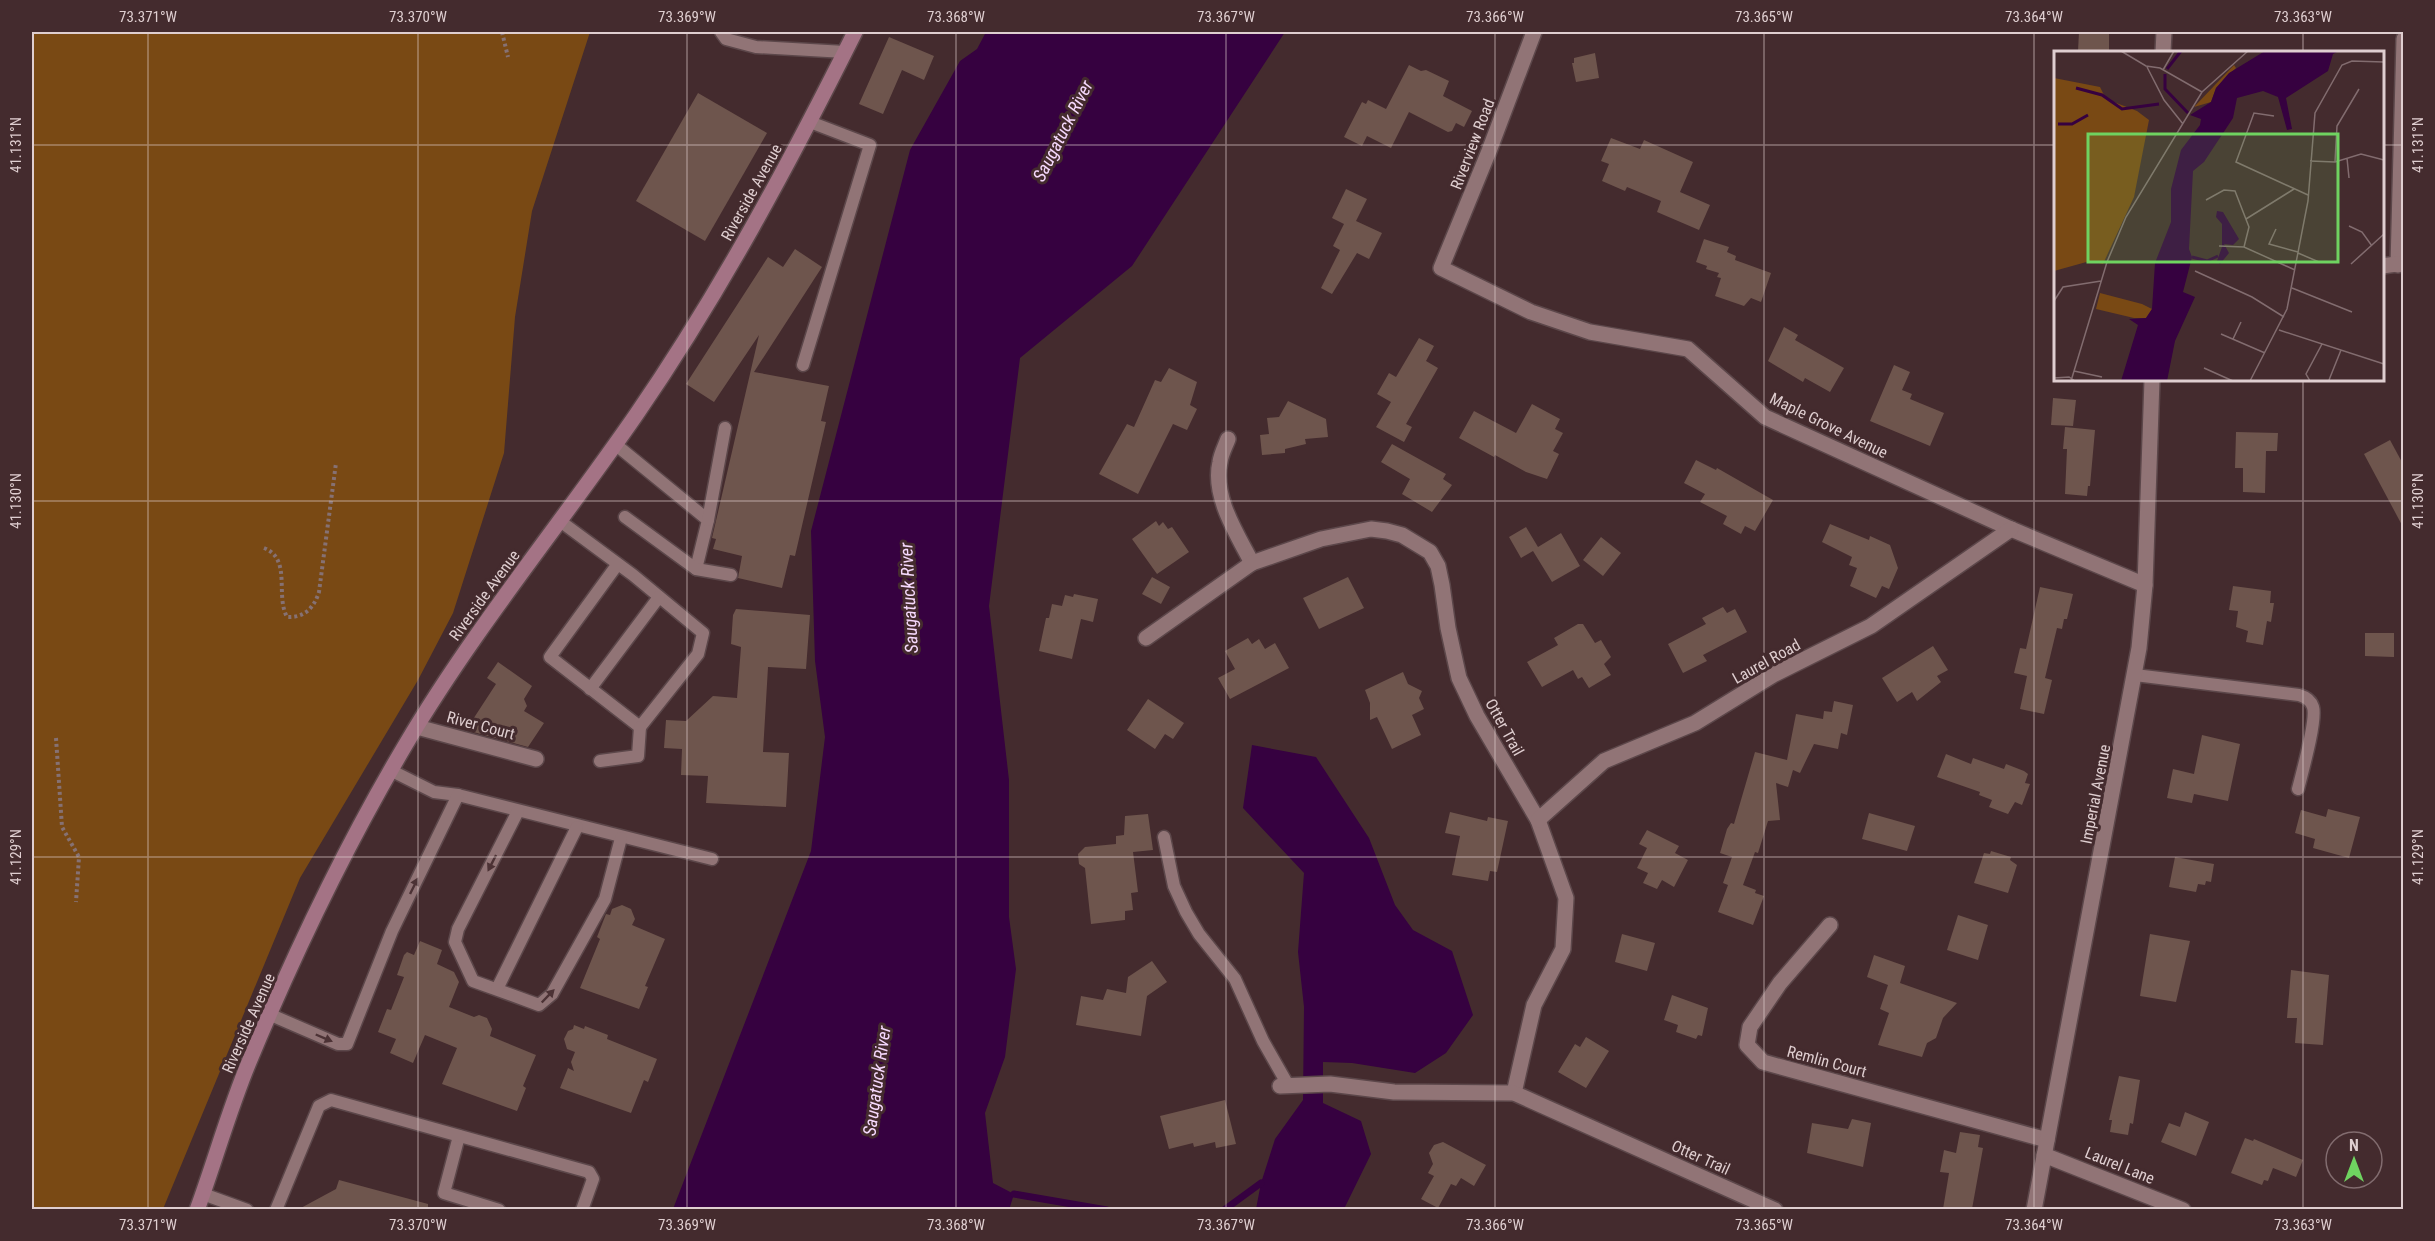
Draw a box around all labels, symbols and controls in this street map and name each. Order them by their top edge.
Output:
text: 73.371°W [119,8,178,26]
text: 73.370°W [389,8,448,26]
text: 73.369°W [658,8,717,26]
text: 73.368°W [927,8,986,26]
text: 73.367°W [1197,8,1256,26]
text: 73.366°W [1466,8,1525,26]
text: 73.365°W [1735,8,1794,26]
text: 73.364°W [2005,8,2064,26]
text: 73.363°W [2274,8,2333,26]
inset map [2054,51,2384,381]
water label: Saugatuck River [1028,76,1097,185]
street label: Riverview Road [1446,96,1498,192]
text: 41.131°N [7,117,25,173]
text: 41.131°N [2409,117,2427,173]
street label: Riverside Avenue [717,141,786,244]
street label: Maple Grove Avenue [1767,389,1891,462]
text: 41.130°N [7,473,25,529]
text: 41.130°N [2409,473,2427,529]
water label: Saugatuck River [895,542,922,654]
street label: Riverside Avenue [445,546,524,644]
street label: Laurel Road [1729,635,1804,688]
street label: Otter Trail [1481,695,1528,759]
street label: River Court [445,707,517,744]
street label: Imperial Avenue [2077,743,2114,846]
text: 41.129°N [7,829,25,885]
text: 41.129°N [2409,829,2427,885]
one-way arrow [487,854,497,872]
one-way arrow [409,878,418,895]
street label: Riverside Avenue [218,970,279,1076]
one-way arrow [541,988,555,1003]
water label: Saugatuck River [858,1024,895,1137]
one-way arrow [316,1033,334,1043]
street label: Remlin Court [1785,1042,1869,1081]
north arrow [2324,1130,2384,1190]
street label: Otter Trail [1669,1136,1733,1179]
text: N [2349,1136,2359,1155]
street label: Laurel Lane [2082,1143,2157,1188]
text: 73.371°W [119,1216,178,1234]
text: 73.370°W [389,1216,448,1234]
text: 73.369°W [658,1216,717,1234]
text: 73.368°W [927,1216,986,1234]
text: 73.367°W [1197,1216,1256,1234]
text: 73.366°W [1466,1216,1525,1234]
text: 73.365°W [1735,1216,1794,1234]
text: 73.364°W [2005,1216,2064,1234]
text: 73.363°W [2274,1216,2333,1234]

